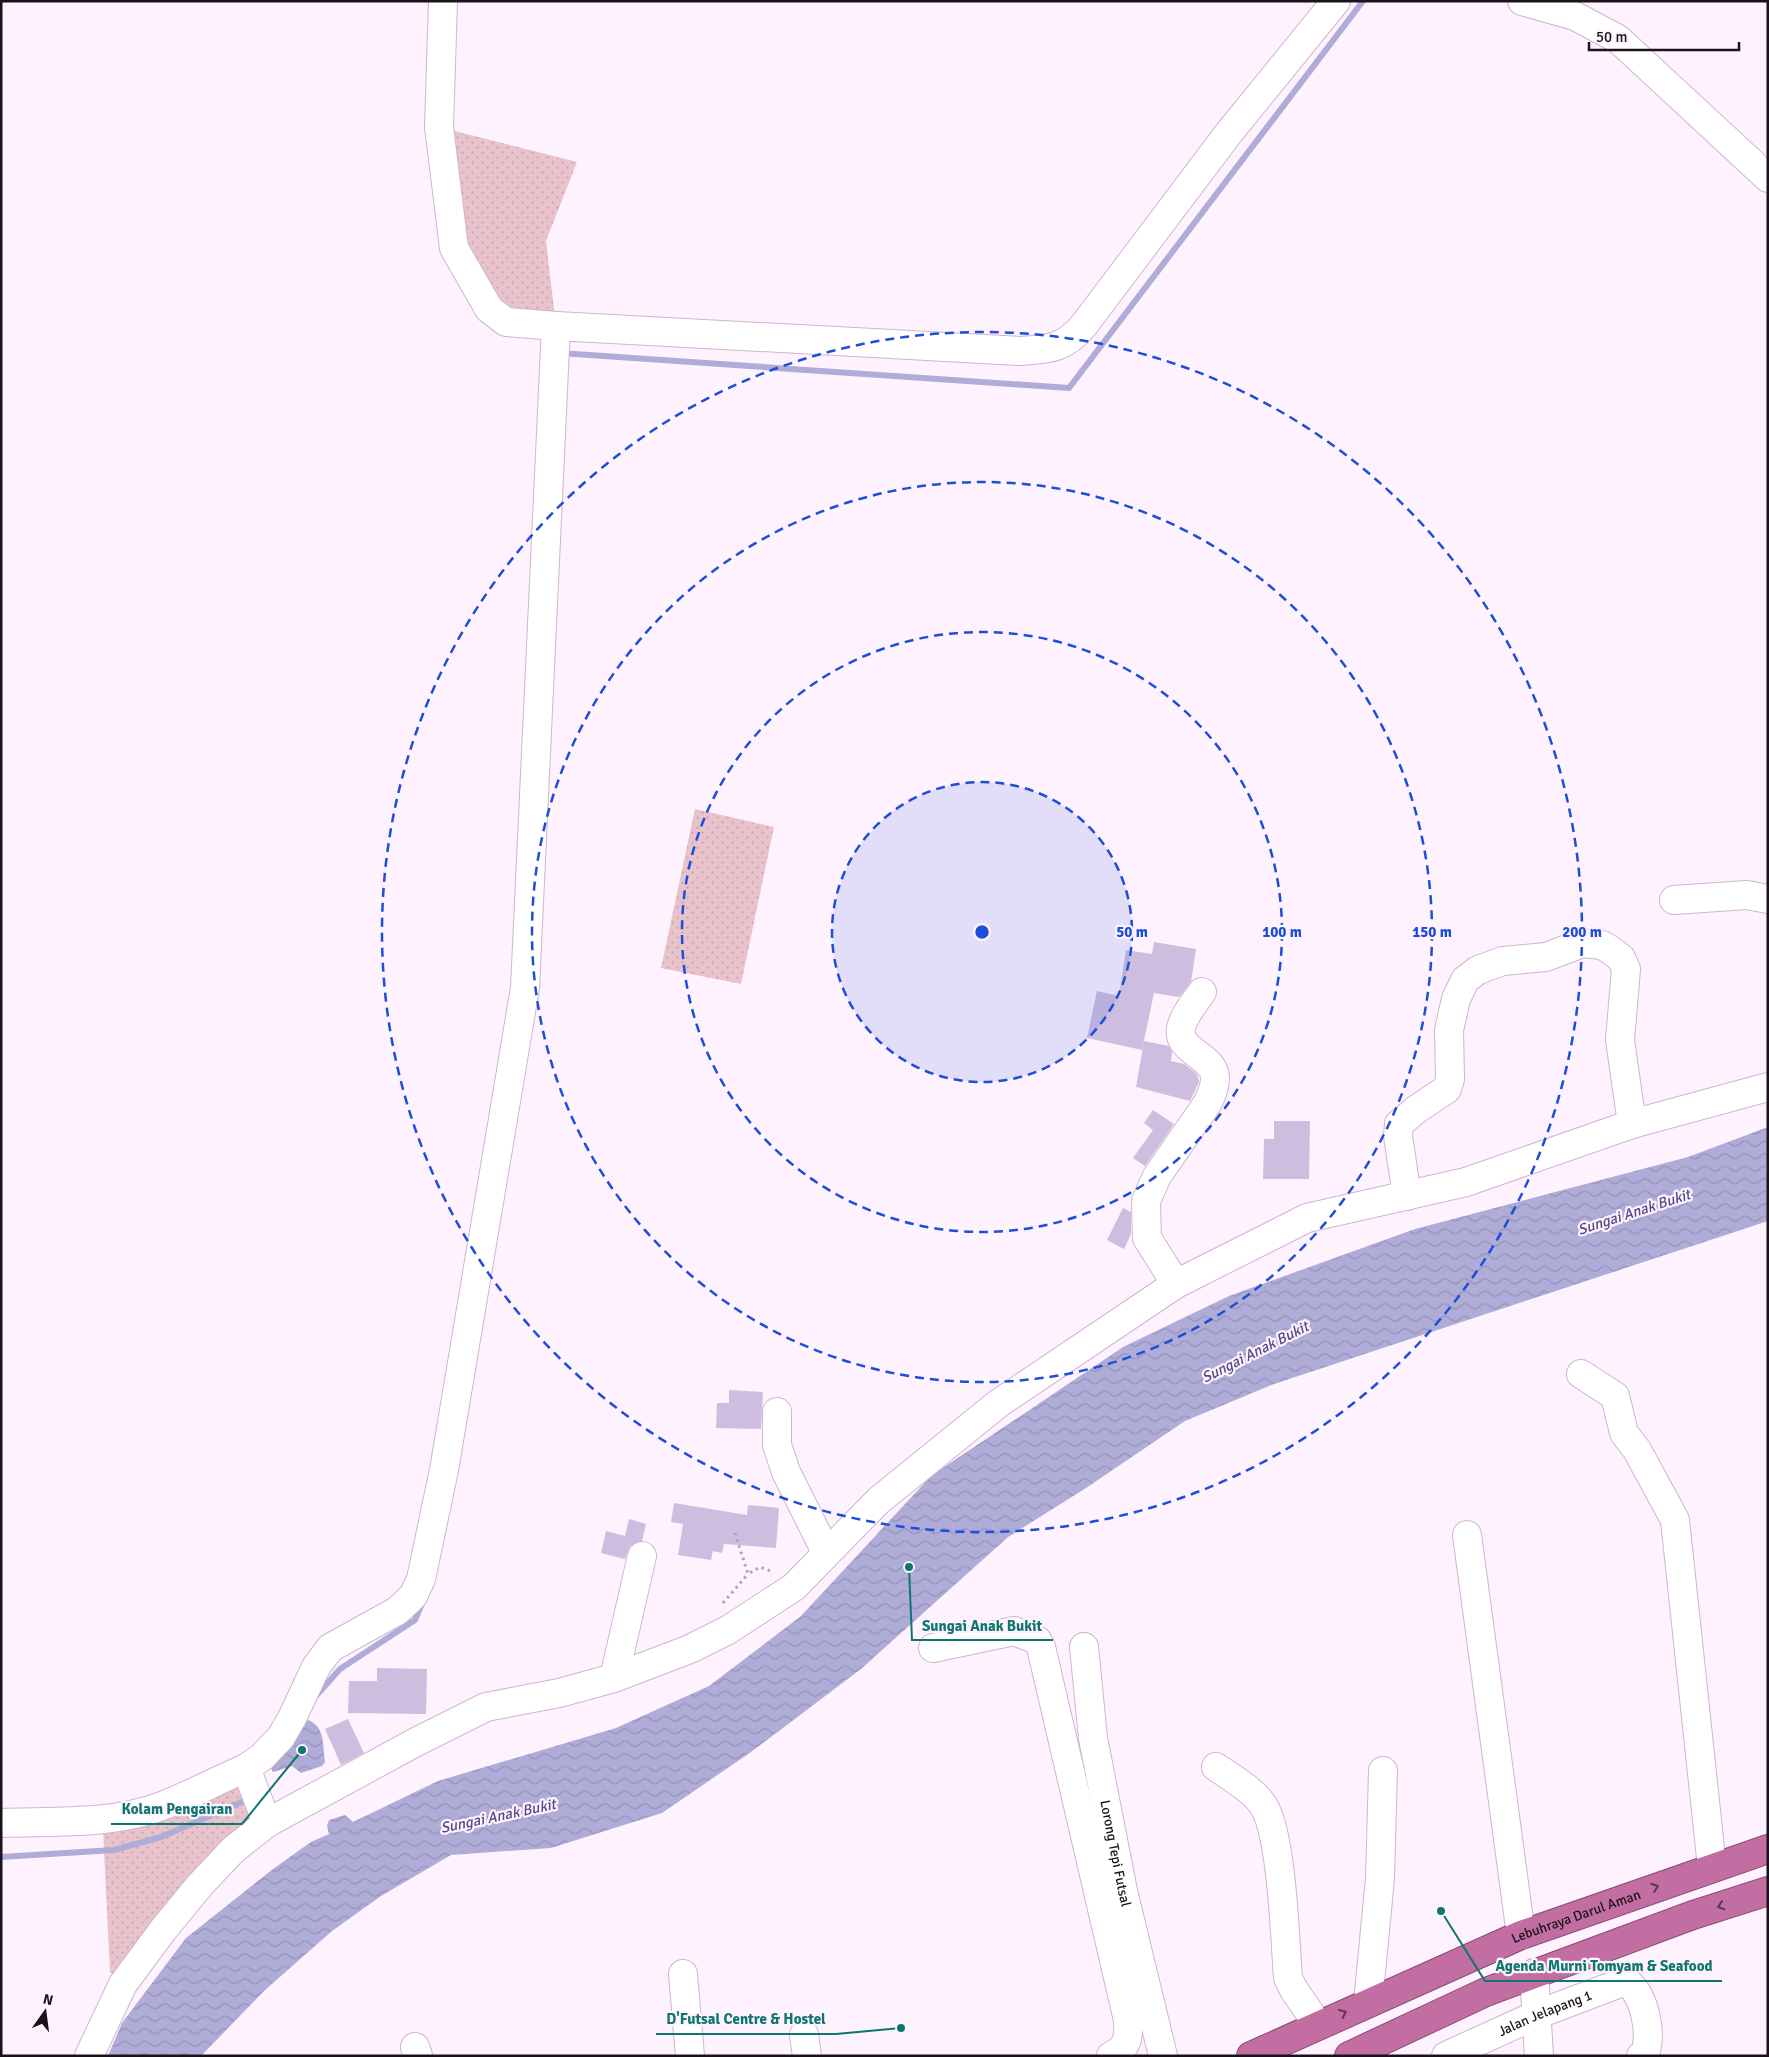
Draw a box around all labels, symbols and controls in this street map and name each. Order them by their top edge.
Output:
scale bar [1589,20,1739,52]
text: 50 m [1596,28,1627,46]
centre of rings [973,923,991,941]
text: 50 m [1116,923,1148,941]
text: 100 m [1262,923,1302,941]
text: 150 m [1412,923,1452,941]
text: 200 m [1562,923,1602,941]
water label: Sungai Anak Bukit [1575,1185,1694,1239]
water label: Sungai Anak Bukit [1199,1317,1313,1387]
callout: Sungai Anak Bukit [912,1610,1053,1640]
text: Sungai Anak Bukit [922,1617,1042,1635]
callout: Kolam Pengairan [111,1794,242,1824]
water label: Sungai Anak Bukit [439,1795,559,1837]
street label: Lorong Tepi Futsal [1096,1799,1135,1909]
text: Kolam Pengairan [122,1800,232,1818]
one-way arrow [1651,1883,1659,1893]
street label: Lebuhraya Darul Aman [1509,1886,1643,1947]
one-way arrow [1718,1900,1726,1910]
callout: Agenda Murni Tomyam & Seafood [1485,1951,1722,1981]
text: Agenda Murni Tomyam & Seafood [1495,1957,1713,1975]
north arrow [20,1987,70,2037]
street label: Jalan Jelapang 1 [1496,1987,1594,2040]
text: N [41,1990,55,2009]
callout: D'Futsal Centre & Hostel [656,2004,836,2034]
one-way arrow [1338,2009,1347,2020]
text: D'Futsal Centre & Hostel [666,2010,826,2028]

